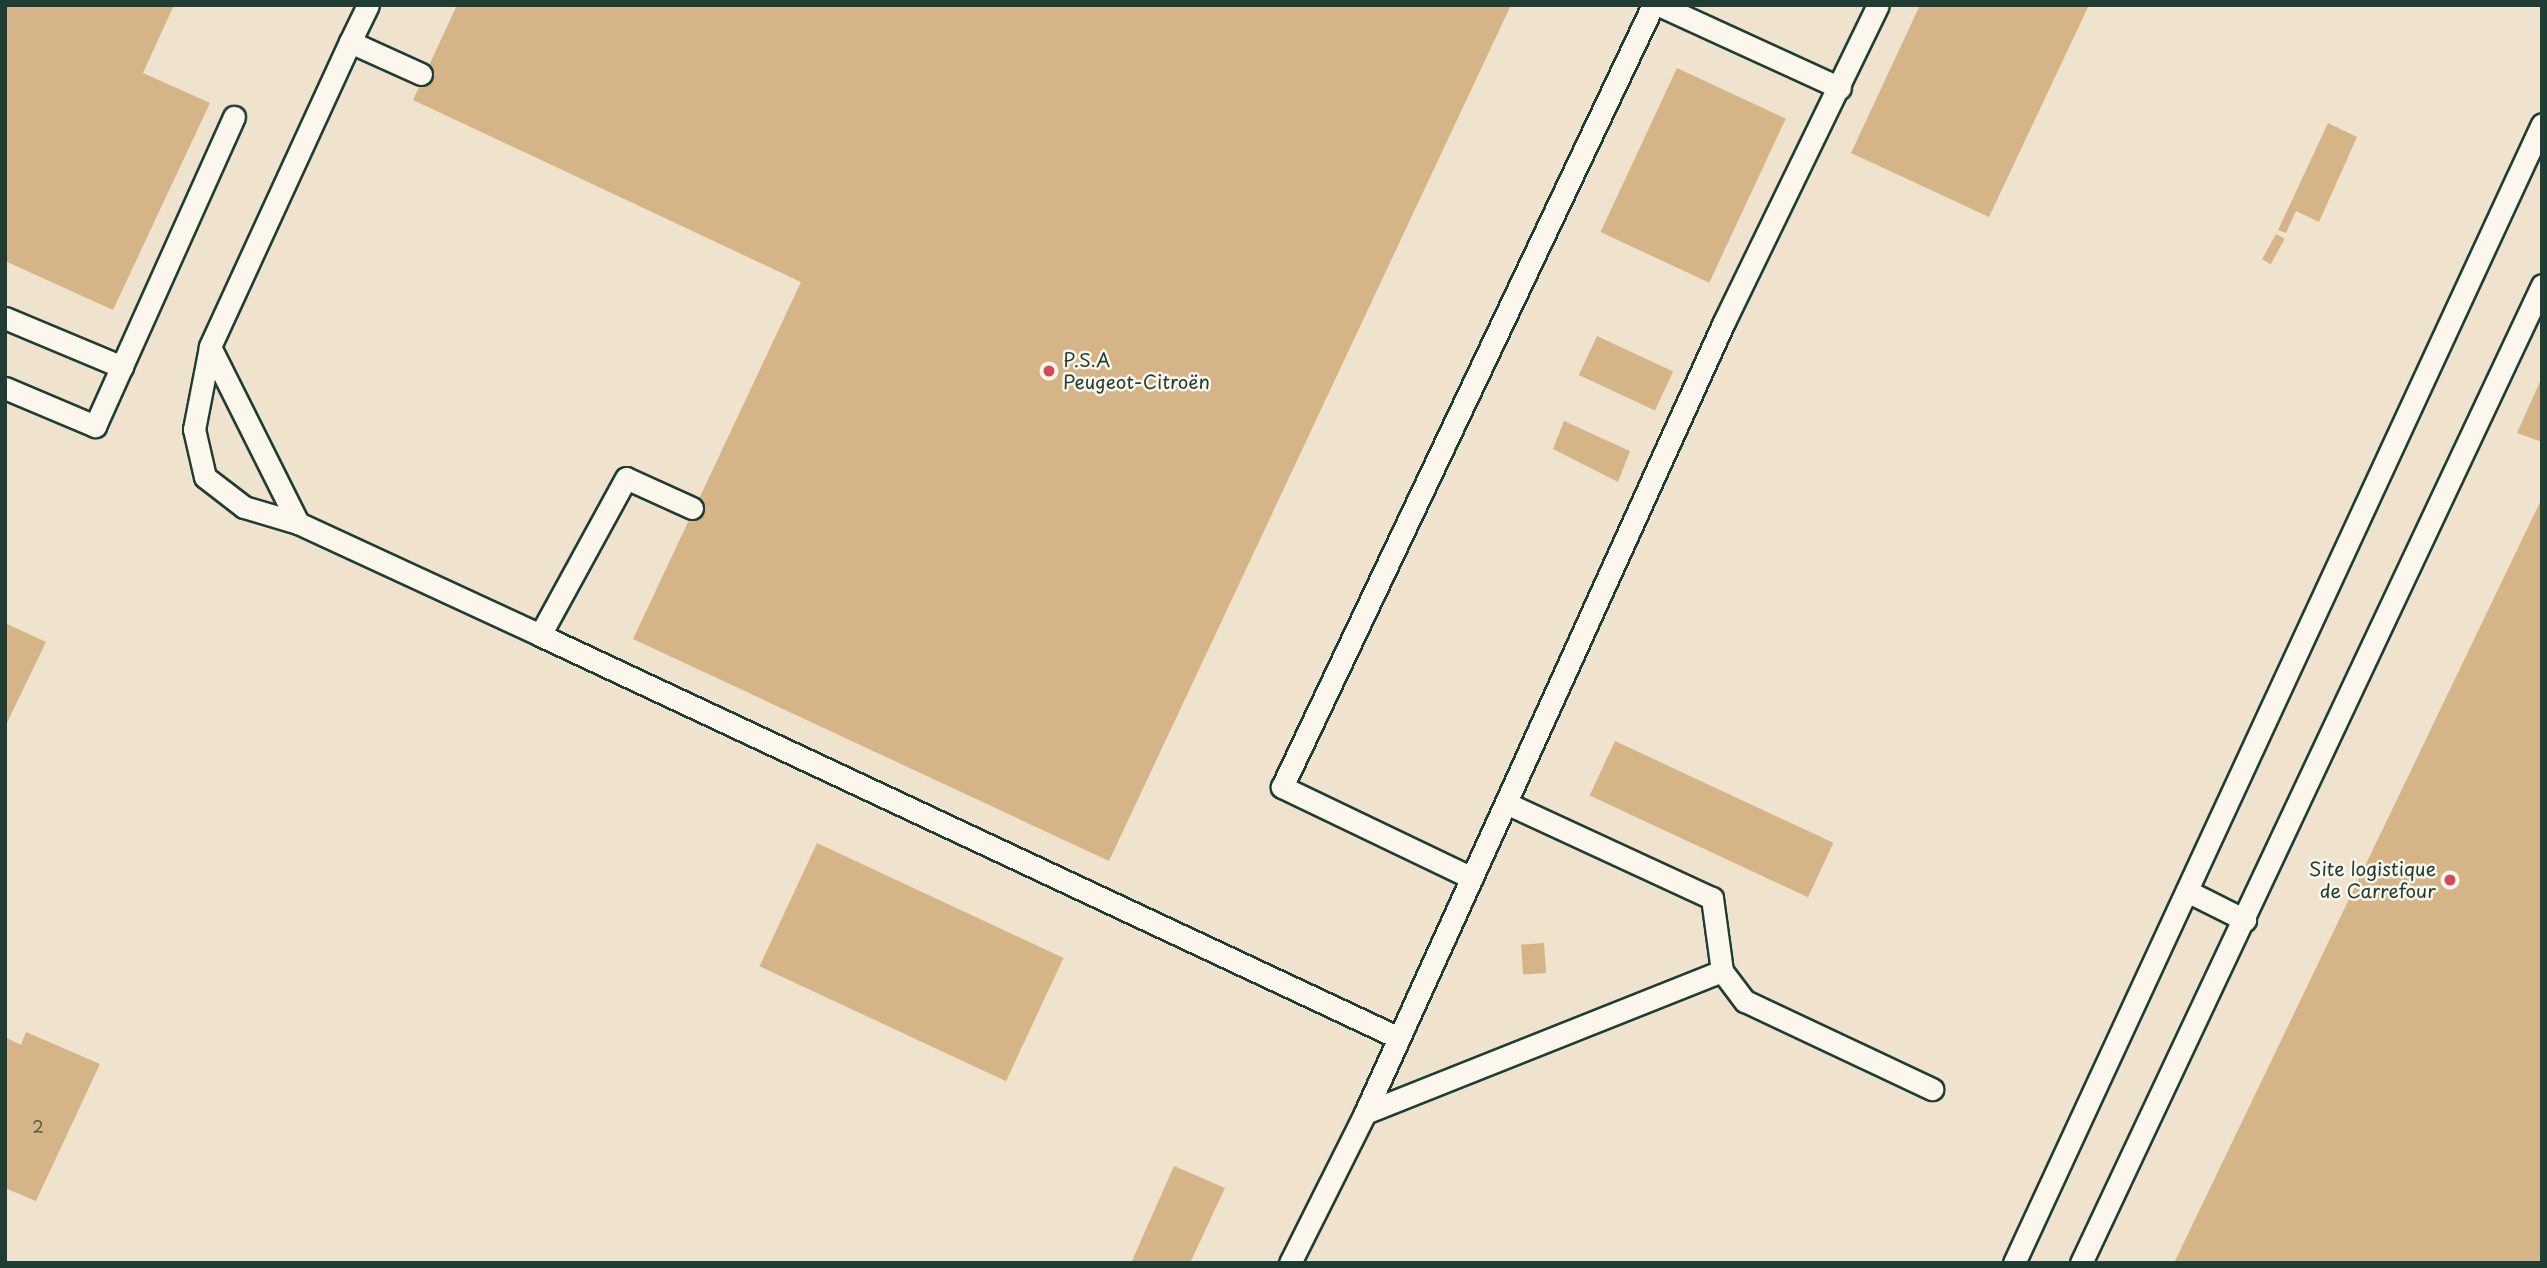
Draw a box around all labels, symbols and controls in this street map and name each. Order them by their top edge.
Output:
place label: P.S.A Peugeot-Citroën [1063,349,1210,393]
marker: P.S.A Peugeot-Citroën [1041,363,1057,379]
place label: Site logistique de Carrefour [2309,858,2436,902]
marker: Site logistique de Carrefour [2442,872,2458,888]
house number: 2 [32,1116,44,1136]

